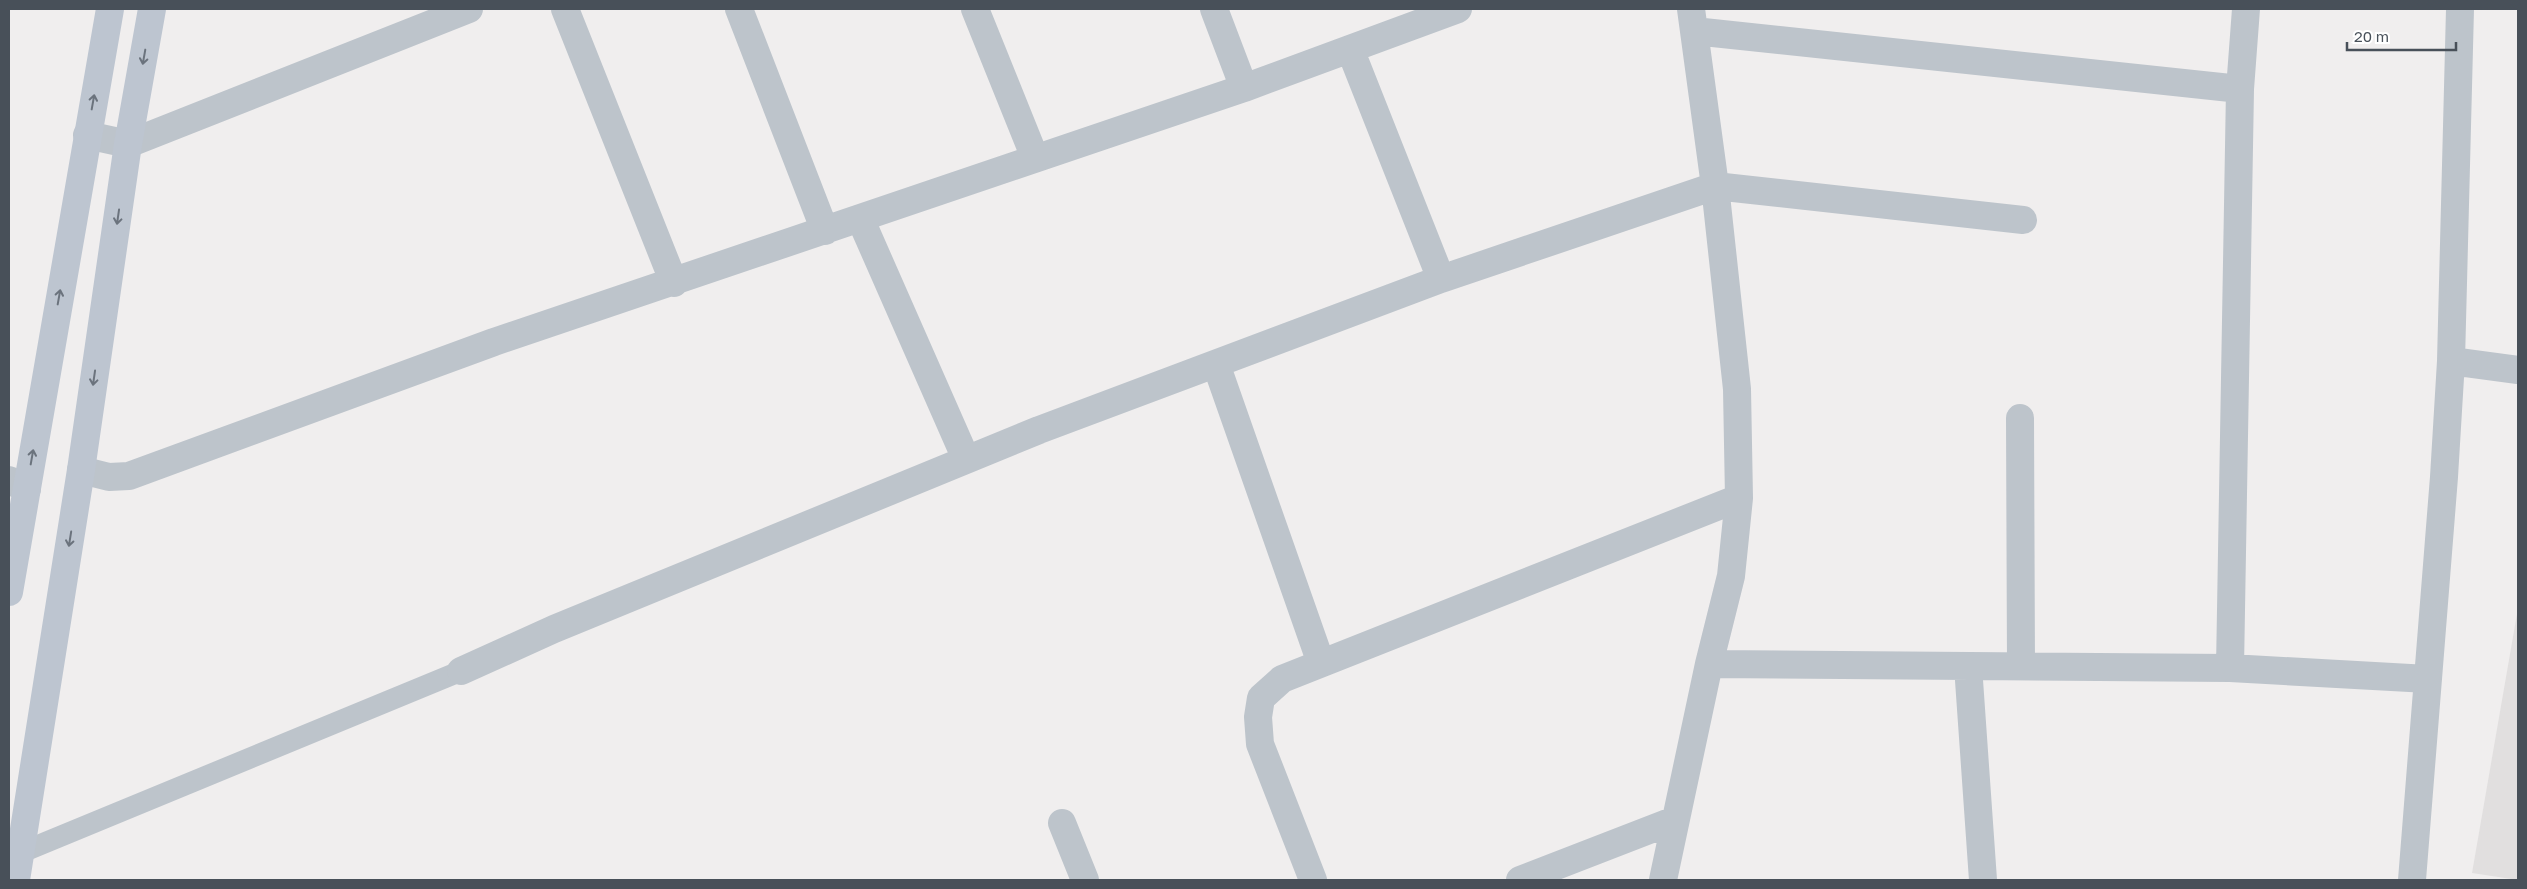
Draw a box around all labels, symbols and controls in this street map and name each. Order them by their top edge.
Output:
scale bar [2347,20,2456,52]
text: 20 m [2354,27,2389,45]
one-way arrow [138,48,148,64]
one-way arrow [89,95,99,111]
one-way arrow [112,209,122,225]
one-way arrow [55,289,65,305]
one-way arrow [89,370,99,386]
one-way arrow [27,450,37,466]
one-way arrow [65,530,75,546]

